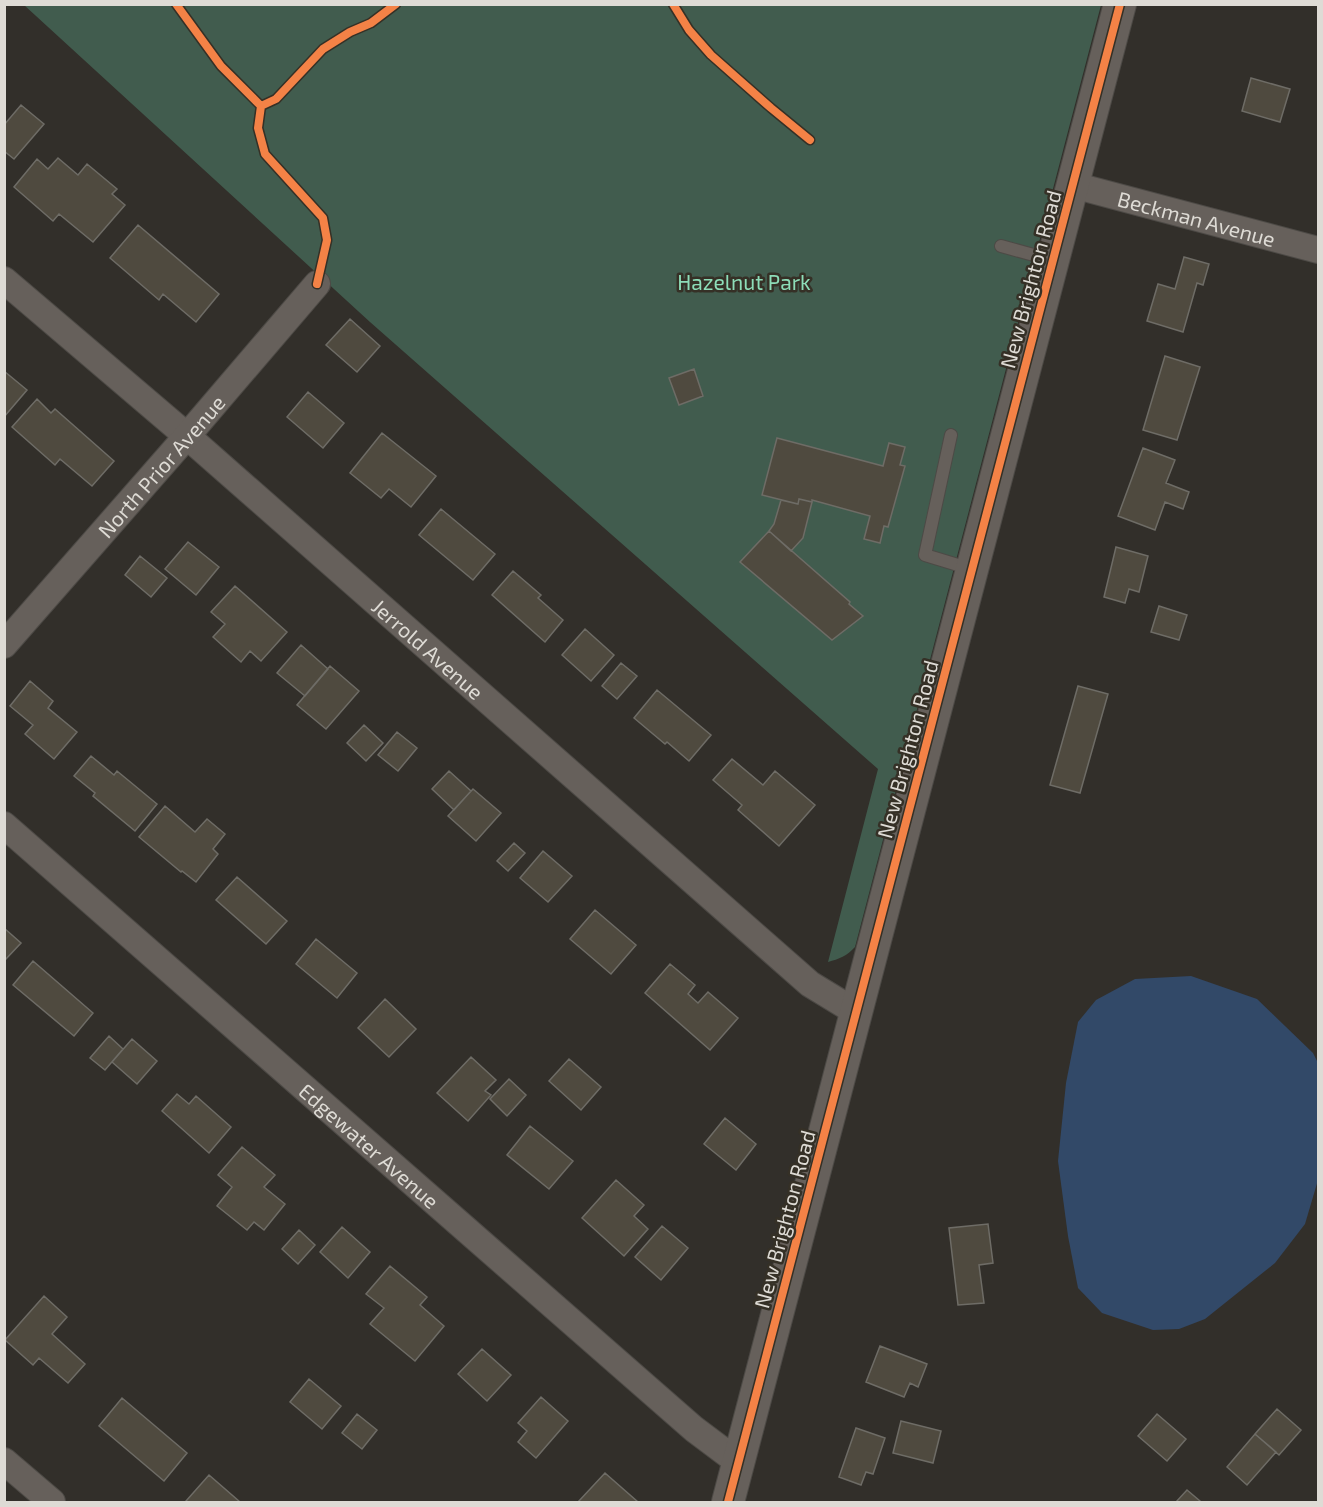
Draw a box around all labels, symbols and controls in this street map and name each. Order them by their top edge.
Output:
street label: Beckman Avenue [1115,185,1278,251]
street label: New Brighton Road [994,187,1066,371]
park label: Hazelnut Park [677,269,811,294]
street label: North Prior Avenue [92,389,229,542]
street label: Jerrold Avenue [368,593,489,704]
street label: New Brighton Road [871,657,943,841]
street label: Edgewater Avenue [295,1077,445,1213]
street label: New Brighton Road [748,1127,820,1311]

